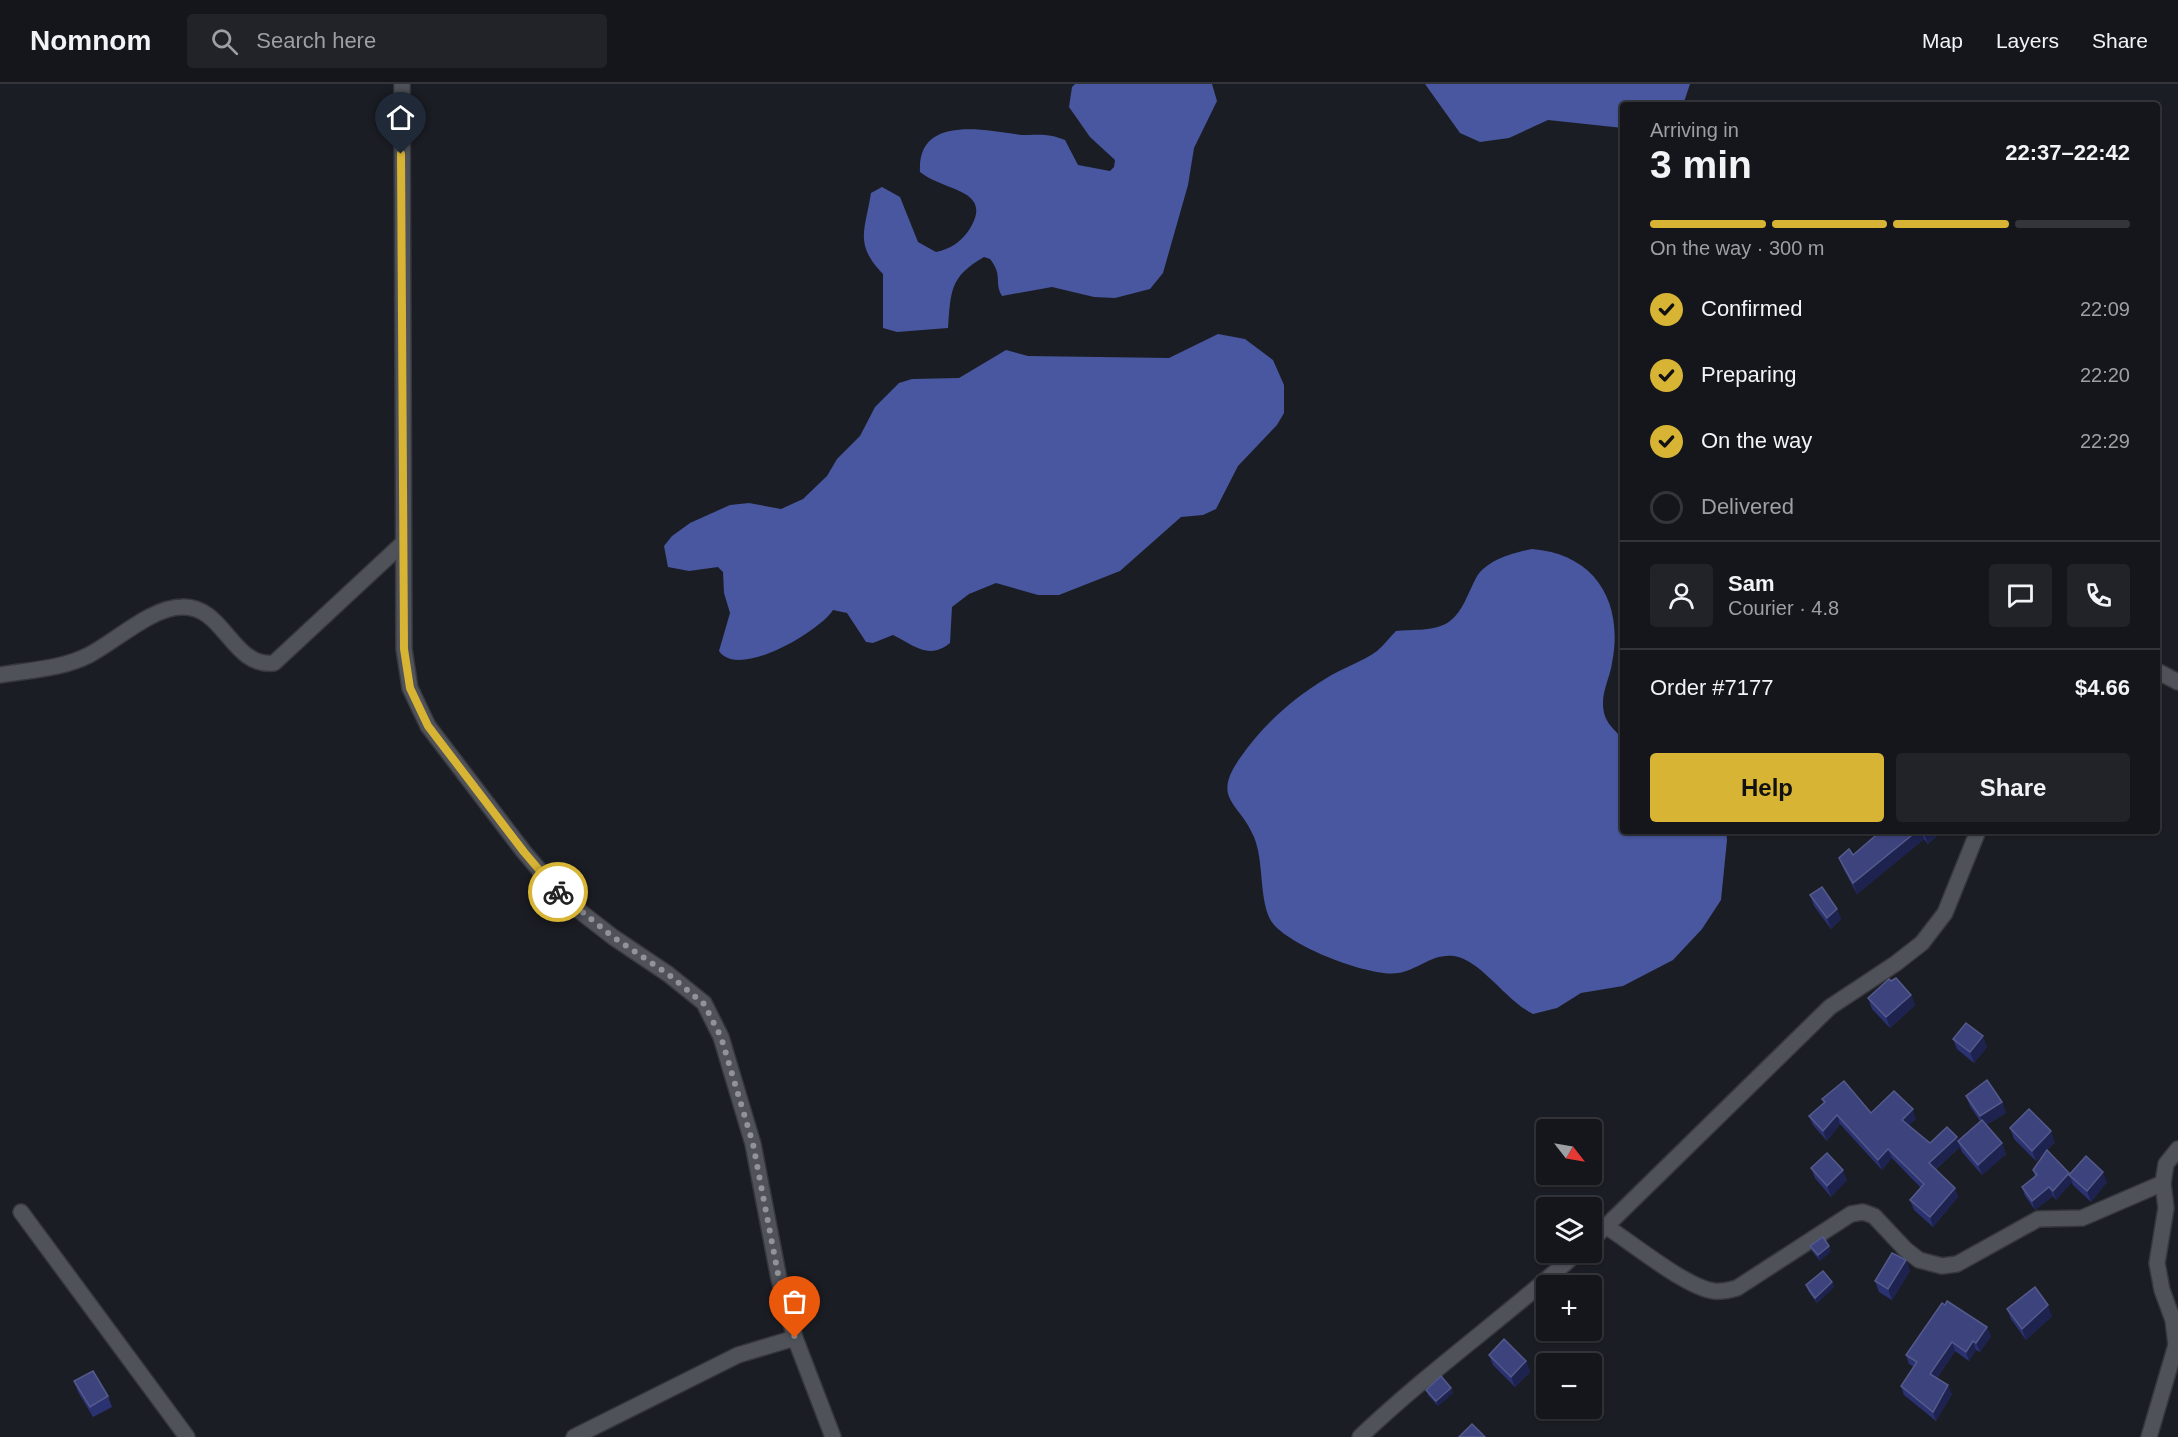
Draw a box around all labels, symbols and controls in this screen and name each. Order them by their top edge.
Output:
search box [187,14,607,68]
text: Nomnom [30,25,151,56]
icon: search [208,25,241,58]
text: Search here [256,28,376,53]
text: Map [1922,29,1963,52]
text: Layers [1996,29,2059,52]
text: Share [2092,29,2148,52]
pin [375,92,426,154]
icon: home [384,101,417,134]
text: Arriving in [1650,119,1739,141]
text: 22:37–22:42 [2005,140,2130,165]
text: 3 min [1650,143,1752,186]
text: On the way · 300 m [1650,237,1825,259]
icon: check [1650,293,1683,326]
text: Confirmed [1701,296,1802,321]
text: 22:09 [2080,298,2130,320]
icon: check [1650,359,1683,392]
text: Preparing [1701,362,1796,387]
text: 22:20 [2080,364,2130,386]
icon: check [1650,425,1683,458]
text: On the way [1701,428,1812,453]
text: 22:29 [2080,430,2130,452]
text: Delivered [1701,494,1794,519]
button: person [1650,564,1713,627]
button: chat [1989,564,2052,627]
button: phone [2067,564,2130,627]
text: Sam [1728,571,1774,596]
text: Courier · 4.8 [1728,597,1839,619]
text: Order #7177 [1650,675,1774,700]
text: $4.66 [2075,675,2130,700]
button: Help [1650,753,1884,822]
button: Share [1896,753,2130,822]
courier [528,862,588,922]
icon: bike [542,876,575,909]
north arrow [1536,1119,1602,1185]
map controls [1536,1119,1602,1419]
button: layers [1536,1197,1602,1263]
button: + [1536,1275,1602,1341]
pin [769,1276,820,1338]
icon: bag [778,1285,811,1318]
button: − [1536,1353,1602,1419]

